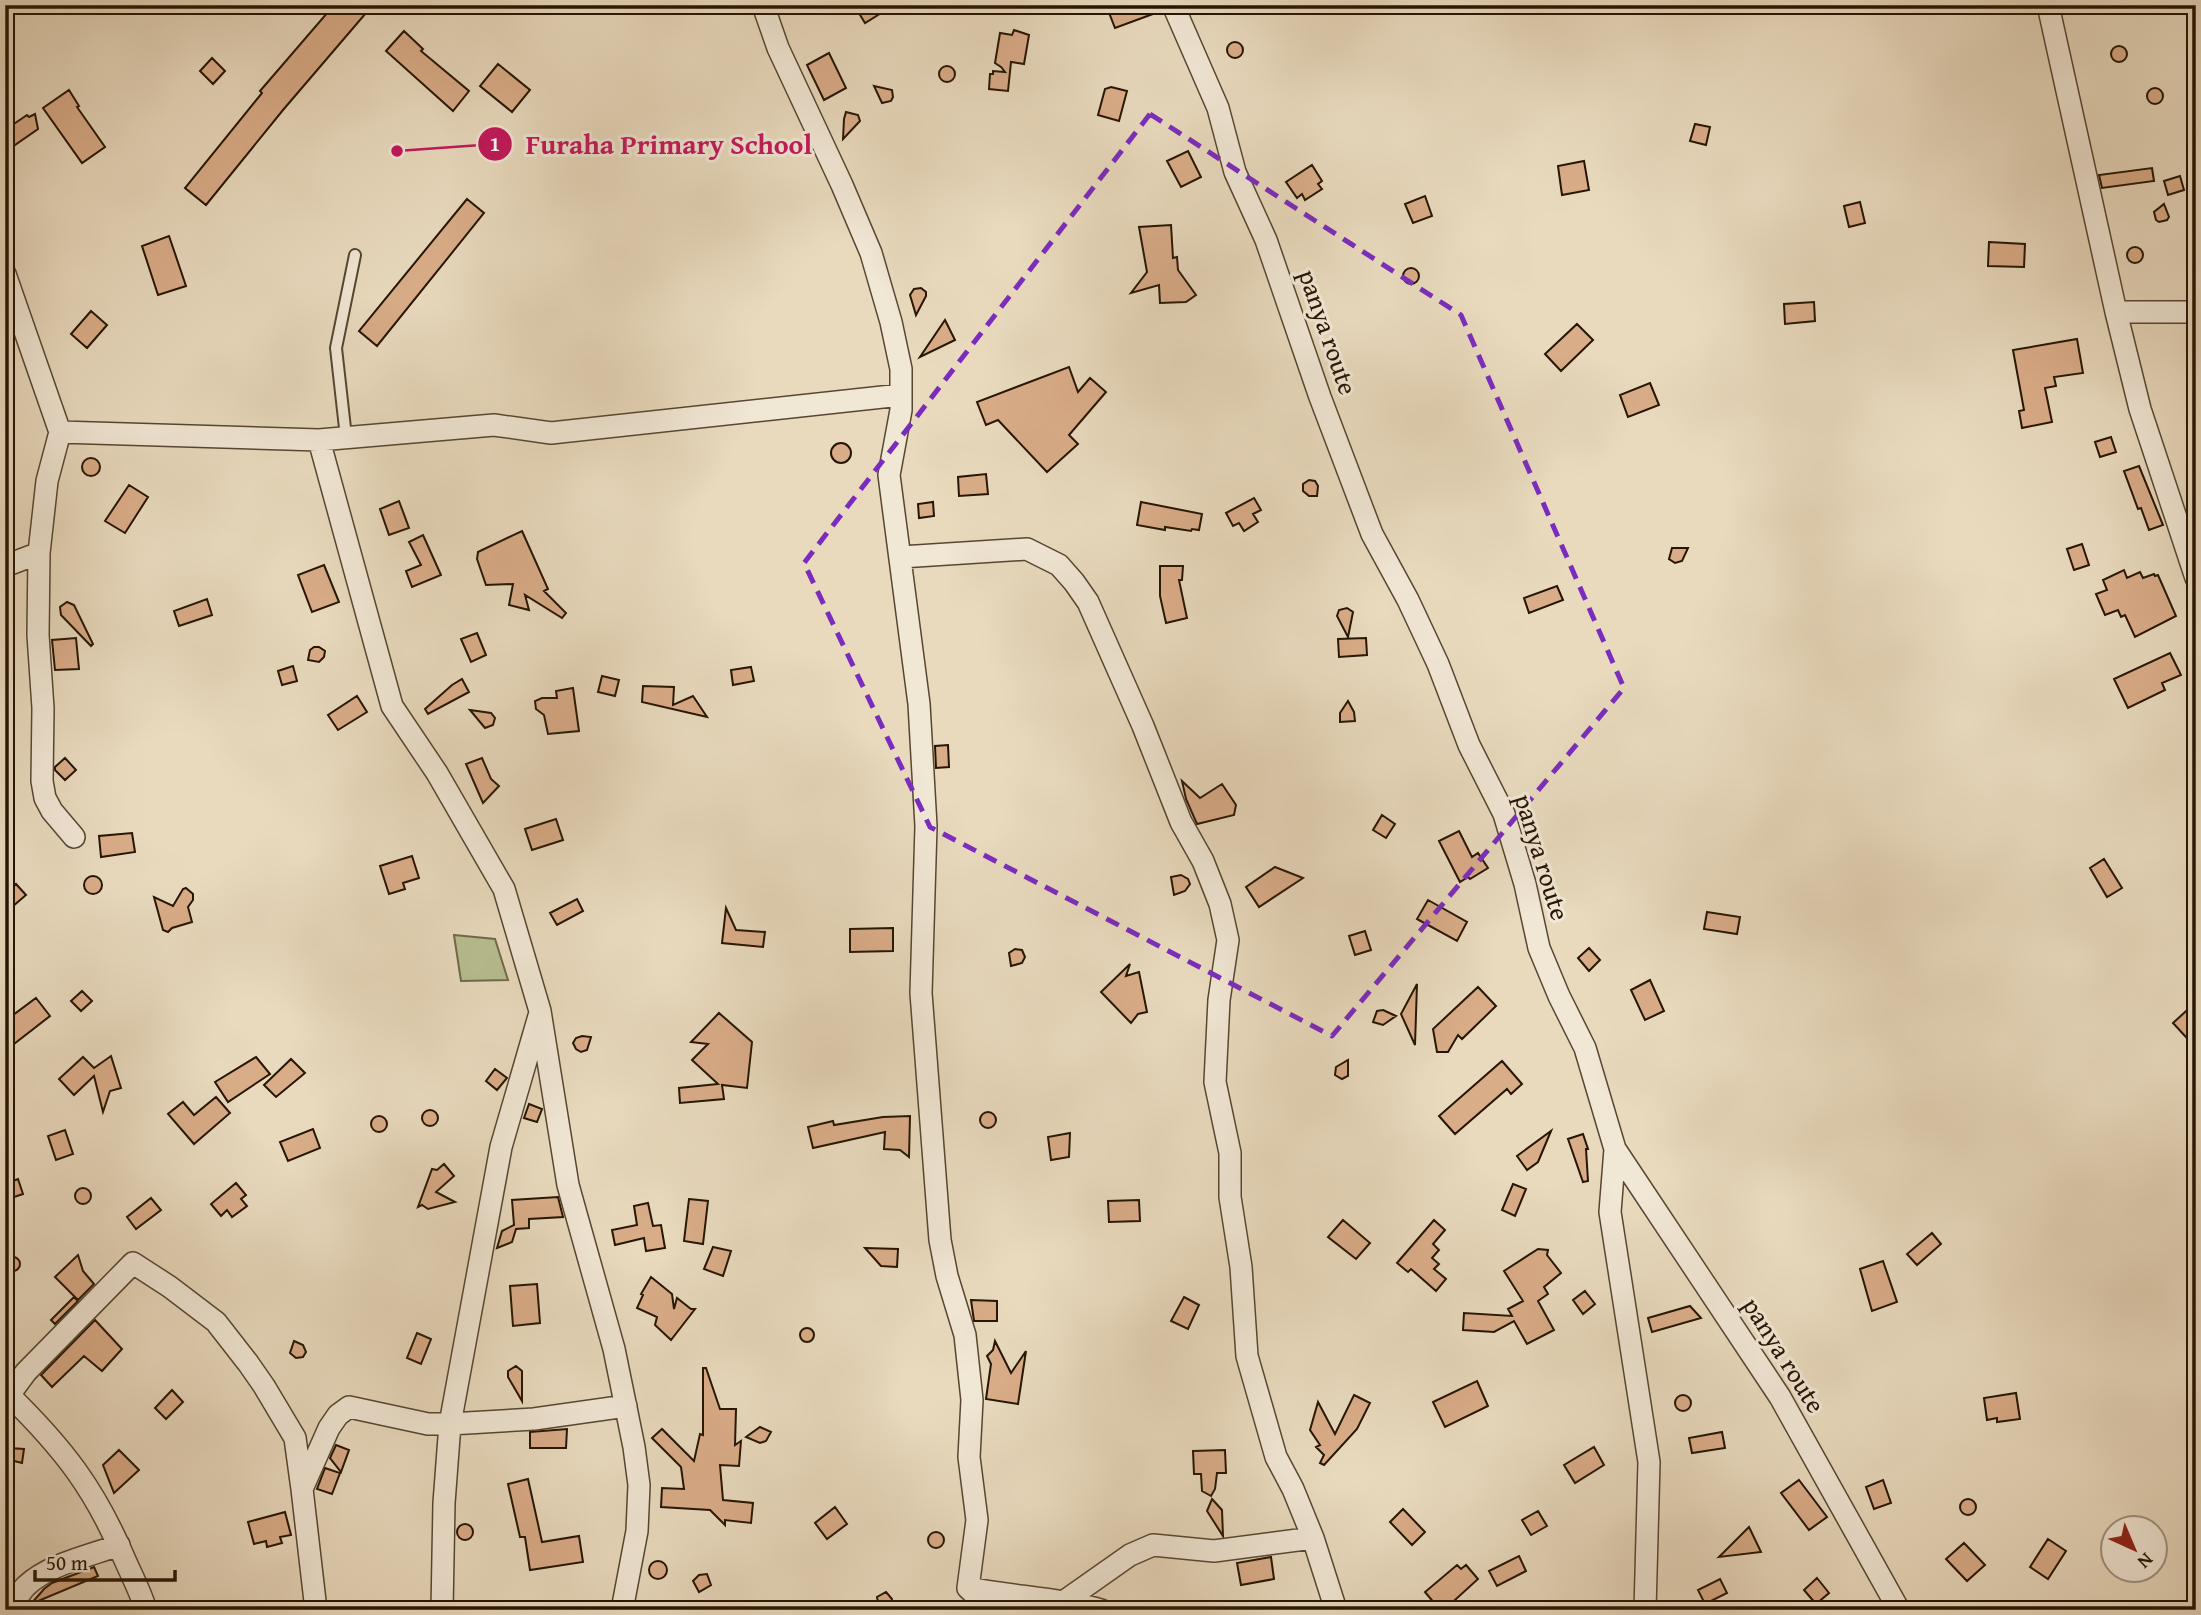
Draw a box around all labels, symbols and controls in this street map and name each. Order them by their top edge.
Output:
callout: Furaha Primary School [477,119,826,168]
text: Furaha Primary School [526,123,812,164]
text: 1 [490,128,500,159]
street label: panya route [1289,264,1368,400]
street label: panya route [1505,789,1580,925]
street label: panya route [1733,1289,1836,1420]
north arrow [2100,1514,2170,1584]
scale bar [35,1538,175,1582]
text: 50 m [46,1547,88,1578]
text: N [2131,1547,2160,1576]

